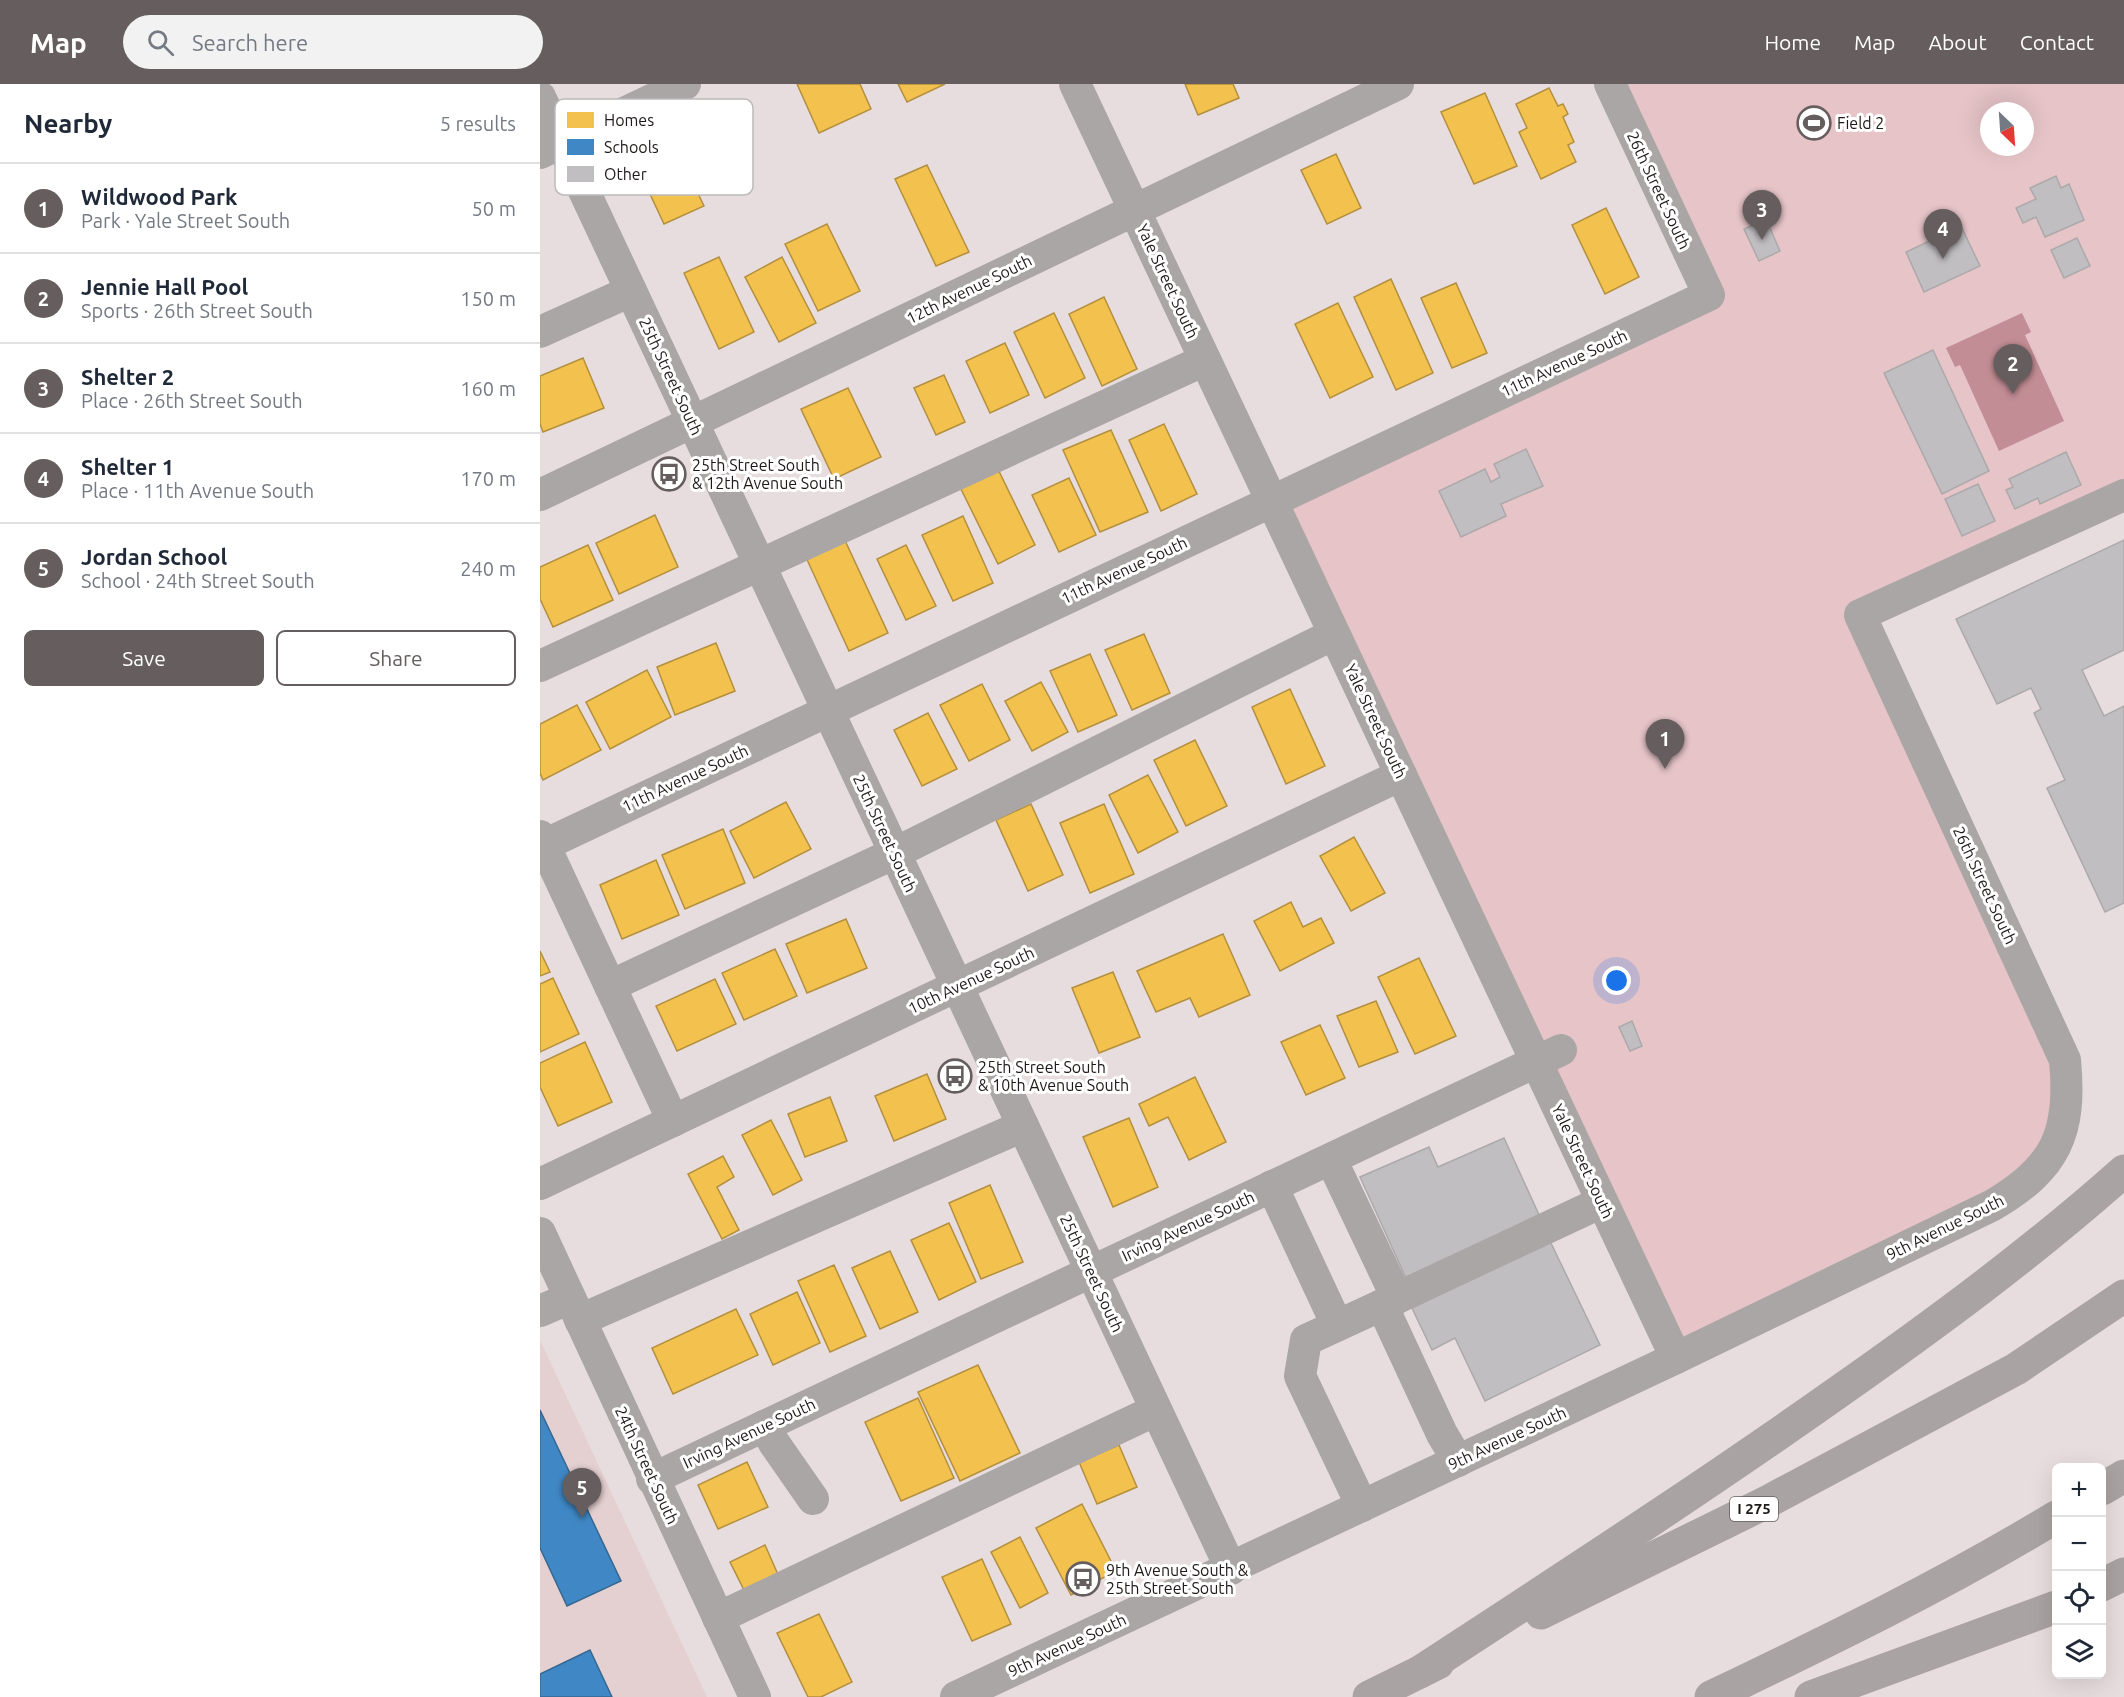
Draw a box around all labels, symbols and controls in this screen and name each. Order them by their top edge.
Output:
search box [123,15,543,69]
icon: search [144,26,177,59]
text: Map [30,27,87,58]
text: Search here [192,30,308,55]
text: Home [1764,30,1821,54]
text: Map [1854,30,1895,54]
text: About [1928,30,1987,54]
text: Contact [2020,30,2094,54]
legend [555,99,753,195]
north arrow [1980,102,2034,156]
sports icon: Field 2 [1796,105,1832,141]
text: Nearby [24,109,112,138]
text: Homes [604,111,654,129]
text: 5 results [440,112,516,135]
place label: Field 2 [1837,114,1884,132]
street label: 26th Street South [1624,128,1694,252]
text: Schools [604,138,659,156]
text: Other [604,165,647,183]
text: Wildwood Park [81,184,237,209]
pin: 3 [1742,190,1782,240]
text: 1 [38,197,49,220]
text: 50 m [472,197,516,220]
text: Park · Yale Street South [81,209,290,232]
pin: 4 [1924,210,1962,259]
street label: Yale Street South [1134,221,1202,341]
street label: 12th Avenue South [903,251,1035,327]
text: Jennie Hall Pool [81,274,248,299]
text: 2 [38,287,49,310]
text: 150 m [460,287,516,310]
text: Sports · 26th Street South [81,299,313,322]
street label: 25th Street South [636,314,706,438]
street label: 11th Avenue South [1498,326,1630,400]
pin: 2 [1994,344,2032,394]
text: Shelter 2 [81,364,174,389]
text: 3 [38,377,49,400]
text: 160 m [460,377,516,400]
text: Place · 26th Street South [81,389,303,412]
text: Shelter 1 [81,454,174,479]
bus stop icon: 25th Street South & 12th Avenue South [651,456,687,492]
place label: 25th Street South & 12th Avenue South [692,456,843,492]
text: 4 [38,467,49,490]
text: 170 m [460,467,516,490]
text: Place · 11th Avenue South [81,479,314,502]
street label: 11th Avenue South [1058,533,1190,607]
text: Jordan School [81,544,227,569]
text: 5 [38,557,49,580]
text: 240 m [460,557,516,580]
text: School · 24th Street South [81,569,315,592]
button: Save [24,630,264,686]
button: Share [276,630,516,686]
street label: Yale Street South [1342,661,1410,781]
pin: 1 [1646,720,1684,769]
street label: 11th Avenue South [619,741,751,815]
street label: 25th Street South [850,771,920,895]
street label: 26th Street South [1950,823,2020,947]
street label: 10th Avenue South [905,943,1037,1017]
your location [1602,966,1631,995]
bus stop icon: 25th Street South & 10th Avenue South [937,1058,973,1094]
place label: 25th Street South & 10th Avenue South [978,1058,1129,1094]
street label: Yale Street South [1549,1101,1617,1221]
street label: Irving Avenue South [1119,1187,1257,1265]
street label: 9th Avenue South [1884,1191,2006,1263]
street label: 25th Street South [1057,1211,1127,1335]
street label: Irving Avenue South [680,1394,818,1472]
street label: 24th Street South [612,1403,682,1527]
street label: 9th Avenue South [1445,1403,1569,1473]
map controls [2052,1463,2106,1679]
button: + [2052,1463,2106,1517]
pin: 5 [562,1468,602,1518]
road number: I 275 [1730,1497,1778,1521]
button: − [2052,1517,2106,1571]
bus stop icon: 9th Avenue South & 25th Street South [1065,1561,1101,1597]
place label: 9th Avenue South & 25th Street South [1106,1561,1249,1597]
button: locate [2052,1571,2106,1625]
street label: 9th Avenue South [1005,1610,1129,1680]
button: layers [2052,1625,2106,1679]

